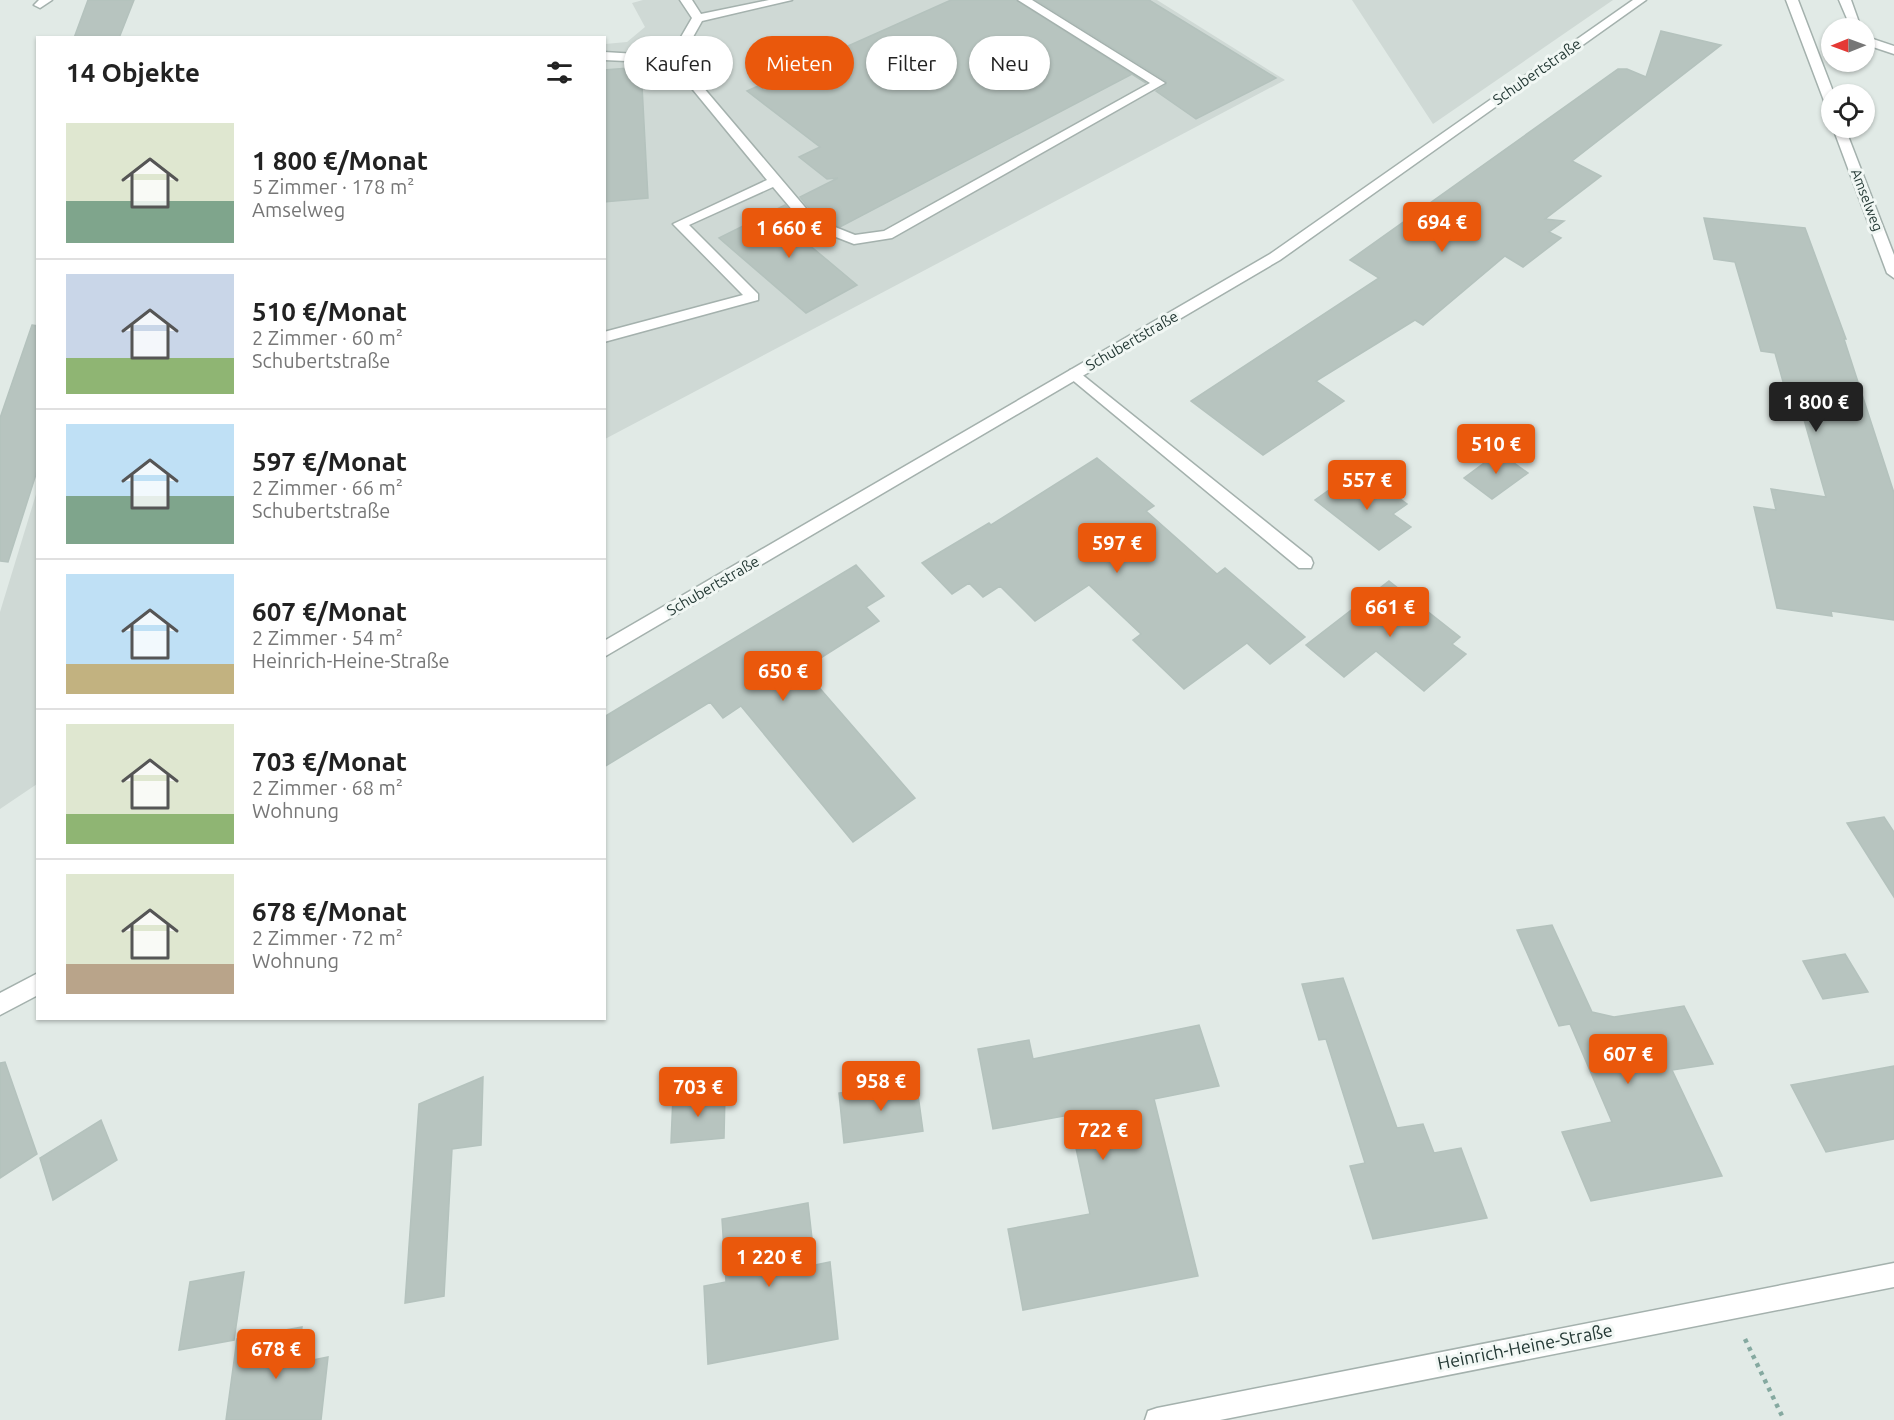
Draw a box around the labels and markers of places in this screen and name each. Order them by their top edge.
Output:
pin: 694 € [1400,202,1484,253]
pin: 1 660 € [734,208,844,259]
pin: 1 800 € [1761,382,1871,433]
pin: 510 € [1454,424,1538,475]
pin: 557 € [1325,460,1409,511]
pin: 597 € [1075,523,1159,574]
pin: 661 € [1348,587,1432,638]
pin: 650 € [741,651,825,702]
pin: 607 € [1586,1034,1670,1085]
pin: 958 € [839,1061,923,1112]
pin: 703 € [656,1067,740,1118]
pin: 722 € [1061,1110,1145,1161]
pin: 1 220 € [714,1237,824,1288]
pin: 678 € [234,1329,318,1380]

